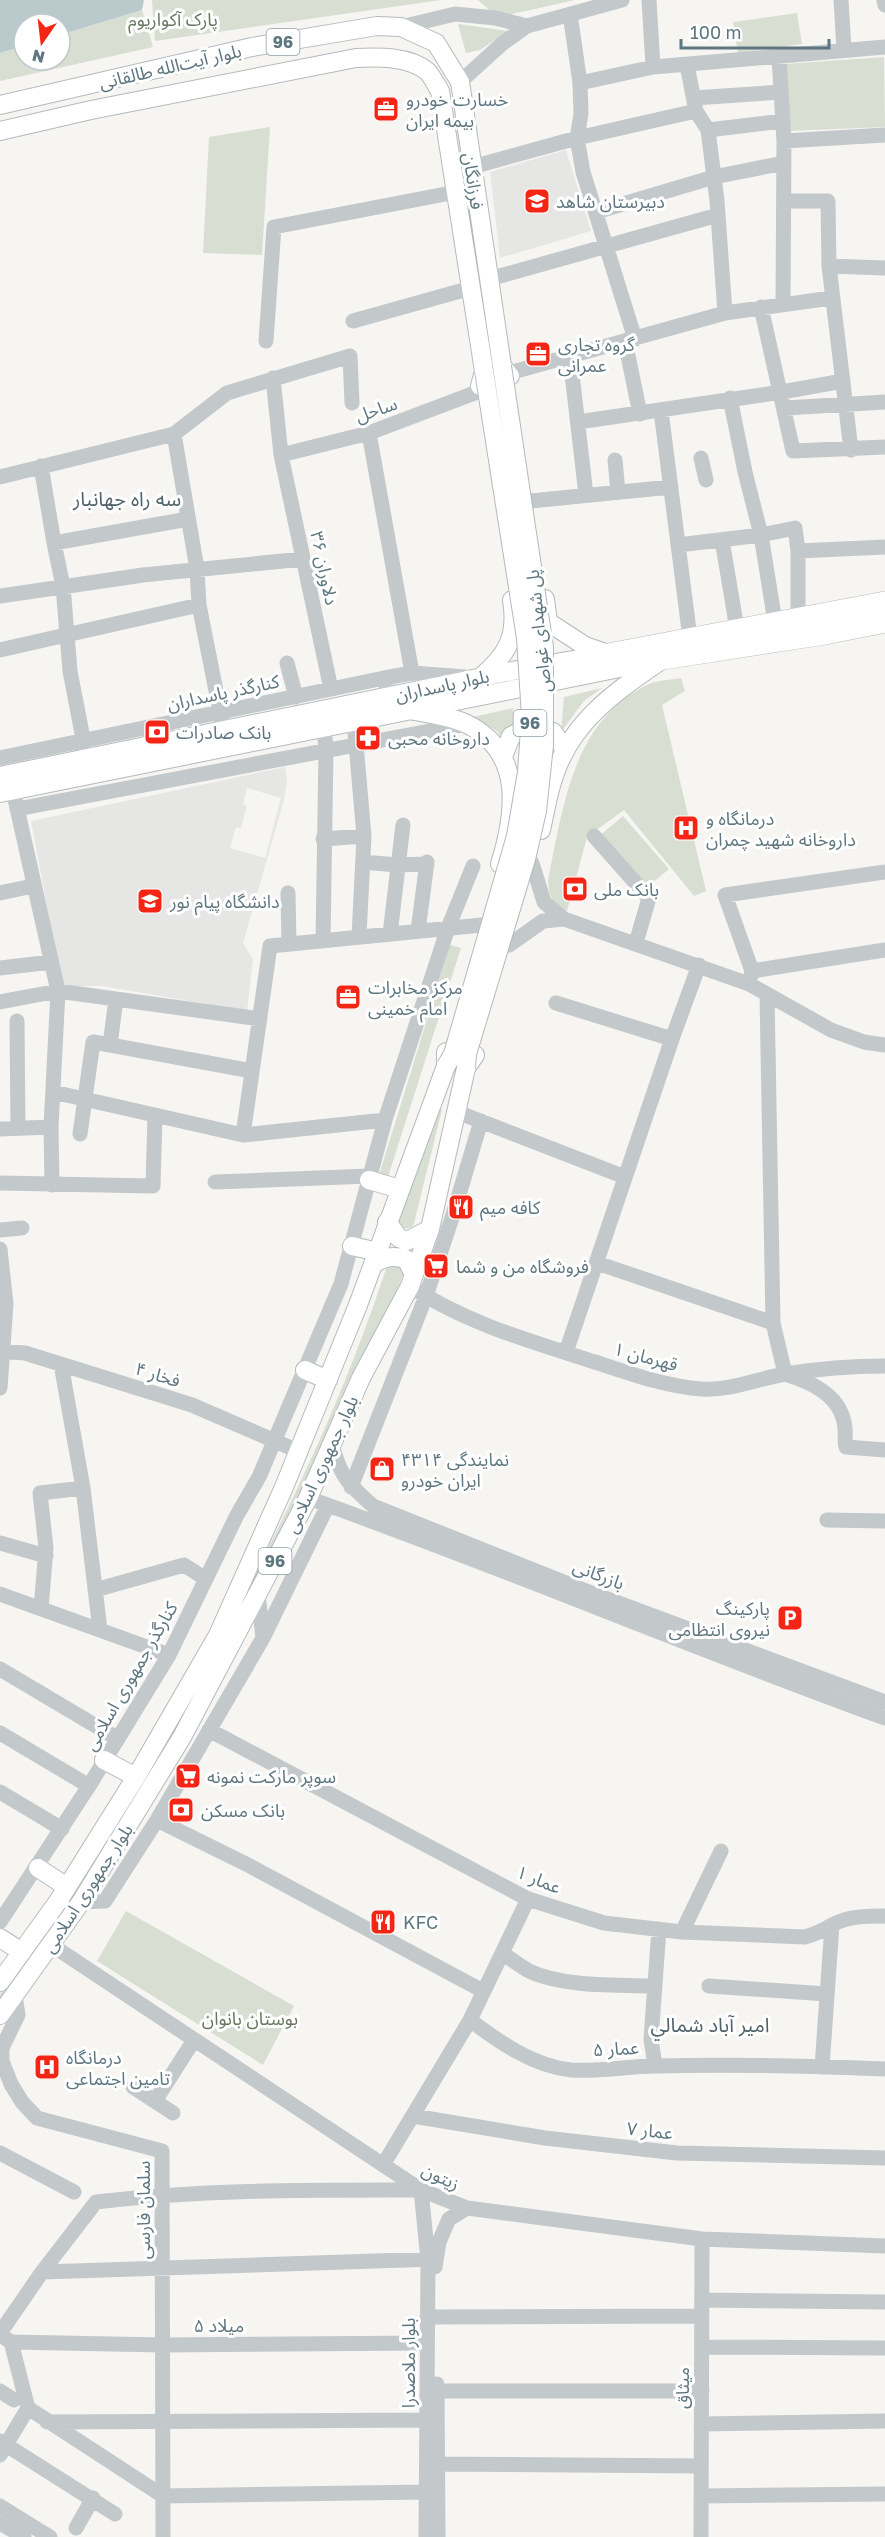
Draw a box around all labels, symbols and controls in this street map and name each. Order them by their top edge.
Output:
park label: پارک آکواریوم [128,8,218,34]
north arrow [12,12,72,72]
scale bar [681,12,830,50]
text: 100 m [690,21,741,43]
road number: 96 [266,29,300,55]
street label: بلوار آیت‌الله طالقانی [97,39,244,94]
text: N [30,45,47,68]
place label: خسارت خودرو بیمه ایران [406,88,508,132]
office icon: خسارت خودرو بیمه ایران [371,94,401,124]
street label: فرزانگان [458,151,489,211]
school or university icon: دبیرستان شاهد [522,186,552,216]
place label: دبیرستان شاهد [556,190,665,213]
place label: گروه تجاری عمرانی [558,333,635,377]
office icon: گروه تجاری عمرانی [523,339,553,369]
street label: ساحل [352,392,400,427]
district label: سه راه جهانبار [72,486,181,511]
street label: دلاوران ۳۶ [305,529,344,607]
street label: پل شهدای غواص [521,568,557,694]
street label: بلوار پاسداران [393,664,491,707]
street label: کنارگذر پاسداران [165,669,282,716]
road number: 96 [514,710,546,736]
bank icon: بانک صادرات [142,717,172,747]
place label: بانک صادرات [176,721,271,744]
pharmacy icon: داروخانه محبی [353,723,383,753]
place label: داروخانه محبی [388,727,490,750]
place label: درمانگاه و داروخانه شهید چمران [706,807,856,851]
hospital icon: درمانگاه و داروخانه شهید چمران [671,813,701,843]
bank icon: بانک ملی [560,874,590,904]
place label: بانک ملی [594,878,659,901]
school or university icon: دانشگاه پیام نور [135,886,165,916]
place label: دانشگاه پیام نور [169,890,280,916]
place label: مرکز مخابرات امام خمینی [368,976,463,1023]
office icon: مرکز مخابرات امام خمینی [333,982,363,1012]
restaurant icon: کافه میم [446,1192,476,1222]
place label: کافه میم [480,1196,541,1221]
supermarket icon: فروشگاه من و شما [421,1251,451,1281]
place label: فروشگاه من و شما [456,1255,589,1278]
street label: قهرمان ۱ [611,1337,680,1376]
street label: فخار ۴ [132,1357,183,1392]
street label: بلوار جمهوری اسلامی [279,1392,363,1537]
place label: نمایندگی ۴۳۱۴ ایران خودرو [401,1448,509,1492]
shop icon: نمایندگی ۴۳۱۴ ایران خودرو [367,1454,397,1484]
road number: 96 [258,1548,292,1574]
street label: بازرگانی [570,1554,628,1595]
street label: کنارگذر جمهوری اسلامی [78,1597,183,1755]
place label: پارکینگ نیروی انتظامی [669,1597,770,1641]
parking icon: پارکینگ نیروی انتظامی [775,1603,805,1633]
supermarket icon: سوپر مارکت نمونه [173,1761,203,1791]
place label: سوپر مارکت نمونه [207,1765,336,1788]
bank icon: بانک مسکن [166,1795,196,1825]
place label: بانک مسکن [201,1799,285,1822]
street label: بلوار جمهوری اسلامی [37,1819,138,1957]
street label: عمار ۱ [513,1860,564,1899]
restaurant icon: KFC [368,1907,398,1937]
place label: KFC [403,1911,438,1933]
park label: بوستان بانوان [202,2007,298,2030]
district label: امیر آباد شمالي [650,2012,770,2041]
street label: عمار ۵ [592,2036,640,2061]
place label: درمانگاه تامین اجتماعی [66,2046,170,2090]
hospital icon: درمانگاه تامین اجتماعی [32,2052,62,2082]
street label: عمار ۷ [626,2117,674,2144]
street label: زیتون [418,2158,463,2195]
street label: سلمان فارسی [132,2161,155,2259]
street label: میلاد ۵ [194,2314,244,2336]
street label: بلوار ملاصدرا [397,2318,420,2408]
street label: میثاق [671,2367,693,2409]

